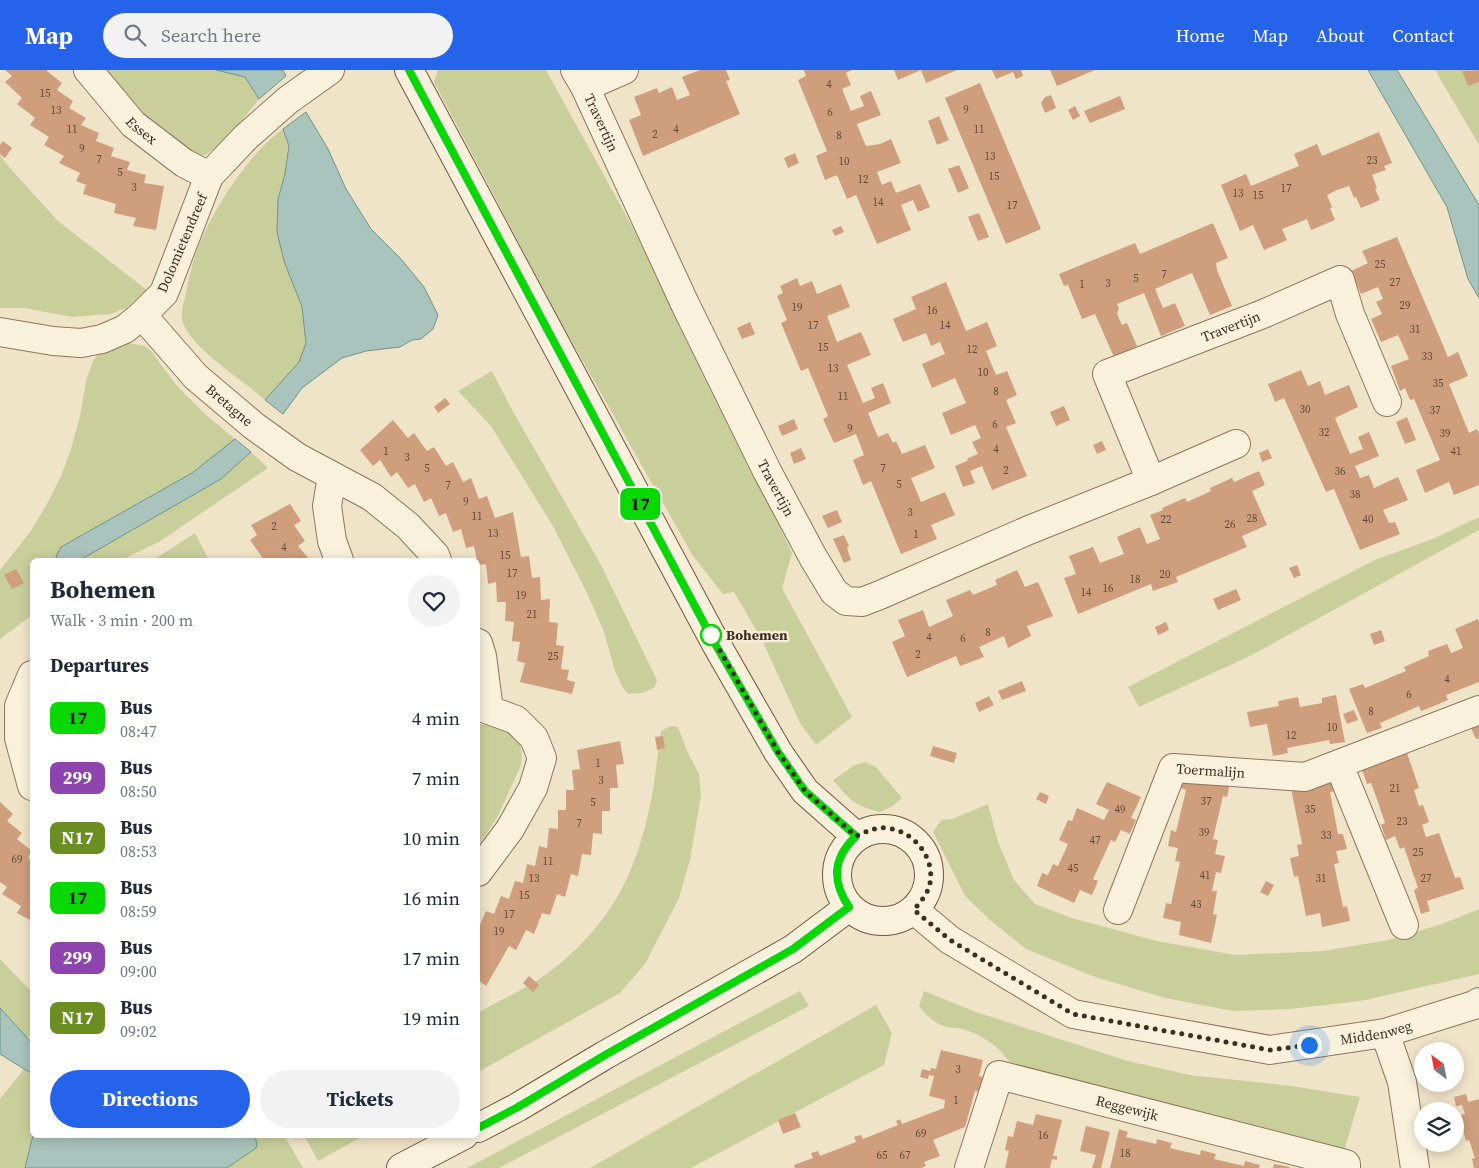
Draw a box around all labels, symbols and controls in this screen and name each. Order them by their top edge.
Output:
search box [103,13,453,58]
text: Map [25,19,73,52]
icon: search [121,21,149,49]
text: Search here [161,22,261,48]
text: Home [1176,23,1225,48]
text: Map [1253,23,1288,48]
text: About [1316,23,1364,48]
text: Contact [1392,23,1454,48]
house number: 4 [826,77,832,92]
house number: 15 [40,86,51,101]
street label: Travertijn [579,90,624,155]
house number: 9 [963,102,969,117]
house number: 13 [51,103,62,118]
house number: 6 [827,105,833,120]
street label: Essex [121,112,162,149]
house number: 11 [67,122,78,137]
house number: 4 [673,122,679,137]
house number: 11 [974,122,985,137]
house number: 2 [652,127,658,142]
house number: 8 [836,128,842,143]
house number: 9 [79,141,85,156]
house number: 13 [985,149,996,164]
house number: 7 [96,152,102,167]
house number: 23 [1367,153,1378,168]
house number: 10 [839,154,850,169]
house number: 5 [117,165,123,180]
house number: 15 [989,169,1000,184]
house number: 12 [858,172,869,187]
house number: 3 [131,180,137,195]
house number: 17 [1281,181,1292,196]
house number: 13 [1233,186,1244,201]
house number: 15 [1253,188,1264,203]
street label: Dolomietendreef [152,189,212,296]
house number: 14 [873,195,884,210]
house number: 17 [1007,198,1018,213]
house number: 25 [1375,257,1386,272]
house number: 7 [1161,267,1167,282]
house number: 5 [1133,271,1139,286]
house number: 27 [1390,275,1401,290]
house number: 3 [1105,276,1111,291]
house number: 1 [1079,277,1085,292]
house number: 29 [1400,298,1411,313]
house number: 19 [792,300,803,315]
house number: 16 [927,303,938,318]
street label: Travertijn [1198,306,1264,347]
house number: 17 [808,318,819,333]
house number: 14 [940,318,951,333]
house number: 31 [1410,322,1421,337]
house number: 15 [818,340,829,355]
house number: 12 [967,342,978,357]
house number: 33 [1422,349,1433,364]
house number: 13 [828,361,839,376]
house number: 10 [978,365,989,380]
house number: 35 [1433,376,1444,391]
street label: Bretagne [202,379,257,431]
house number: 8 [993,384,999,399]
house number: 11 [838,389,849,404]
house number: 30 [1300,402,1311,417]
house number: 37 [1430,403,1441,418]
house number: 6 [992,417,998,432]
house number: 9 [847,421,853,436]
house number: 32 [1319,425,1330,440]
house number: 39 [1440,426,1451,441]
house number: 4 [993,442,999,457]
house number: 1 [383,444,389,459]
house number: 41 [1451,444,1462,459]
house number: 3 [404,450,410,465]
street label: Travertijn [753,456,800,521]
house number: 5 [424,461,430,476]
house number: 7 [880,461,886,476]
house number: 2 [1003,463,1009,478]
house number: 36 [1335,464,1346,479]
house number: 5 [896,477,902,492]
house number: 7 [445,478,451,493]
house number: 38 [1350,487,1361,502]
line badge: 17 [618,488,662,520]
text: 17 [630,491,650,516]
house number: 9 [463,494,469,509]
house number: 3 [907,505,913,520]
house number: 11 [472,509,483,524]
house number: 28 [1247,511,1258,526]
house number: 22 [1161,512,1172,527]
house number: 40 [1363,512,1374,527]
house number: 26 [1225,517,1236,532]
house number: 2 [271,519,277,534]
house number: 13 [488,526,499,541]
house number: 1 [913,527,919,542]
house number: 4 [281,540,287,555]
house number: 15 [500,548,511,563]
house number: 17 [507,566,518,581]
house number: 20 [1160,567,1171,582]
house number: 18 [1130,572,1141,587]
text: Bohemen [50,573,156,606]
button: heart [408,575,460,627]
house number: 16 [1103,581,1114,596]
house number: 14 [1081,585,1092,600]
house number: 19 [516,588,527,603]
house number: 21 [527,607,538,622]
text: Walk · 3 min · 200 m [50,609,193,631]
marker: Bohemen [700,624,722,646]
place label: Bohemen [726,625,788,645]
house number: 8 [985,625,991,640]
house number: 4 [926,630,932,645]
house number: 6 [960,631,966,646]
house number: 2 [915,647,921,662]
house number: 25 [548,649,559,664]
text: Departures [50,652,149,678]
house number: 4 [1444,672,1450,687]
house number: 6 [1406,687,1412,702]
text: Bus [120,694,152,720]
house number: 8 [1368,704,1374,719]
text: 17 [68,705,87,730]
text: 4 min [412,705,460,731]
text: 08:47 [120,720,157,742]
house number: 10 [1327,720,1338,735]
house number: 12 [1286,728,1297,743]
text: Bus [120,754,152,780]
house number: 1 [595,756,601,771]
street label: Toermalijn [1176,758,1246,783]
text: 299 [63,765,92,790]
text: 7 min [412,765,460,791]
house number: 3 [598,773,604,788]
text: 08:50 [120,780,157,802]
house number: 21 [1390,781,1401,796]
house number: 37 [1201,794,1212,809]
house number: 5 [590,795,596,810]
house number: 49 [1115,802,1126,817]
house number: 35 [1305,802,1316,817]
text: Bus [120,814,152,840]
house number: 23 [1397,814,1408,829]
house number: 7 [576,816,582,831]
text: N17 [61,825,94,850]
text: 10 min [402,825,460,851]
house number: 39 [1199,825,1210,840]
house number: 33 [1321,828,1332,843]
house number: 47 [1090,833,1101,848]
text: 08:53 [120,840,157,862]
house number: 25 [1413,845,1424,860]
house number: 69 [12,852,23,867]
house number: 11 [543,854,554,869]
house number: 45 [1068,861,1079,876]
house number: 41 [1200,868,1211,883]
house number: 13 [529,871,540,886]
house number: 31 [1316,871,1327,886]
house number: 27 [1421,871,1432,886]
text: Bus [120,874,152,900]
text: 17 [68,885,87,910]
text: 16 min [402,885,460,911]
house number: 15 [519,888,530,903]
house number: 43 [1191,897,1202,912]
text: 08:59 [120,900,157,922]
house number: 17 [504,907,515,922]
house number: 19 [494,924,505,939]
text: Bus [120,934,152,960]
text: 299 [63,945,92,970]
text: 17 min [402,945,460,971]
text: 09:00 [120,960,157,982]
text: Bus [120,994,152,1020]
text: N17 [61,1005,94,1030]
text: 19 min [402,1005,460,1031]
street label: Middenweg [1339,1015,1414,1050]
text: 09:02 [120,1020,157,1042]
your location [1297,1033,1322,1058]
north arrow [1414,1042,1464,1092]
map controls [1414,1042,1464,1152]
house number: 3 [955,1062,961,1077]
button: Directions [50,1070,250,1128]
button: Tickets [260,1070,460,1128]
street label: Reggewijk [1094,1090,1161,1126]
house number: 1 [953,1093,959,1108]
button: layers [1414,1102,1464,1152]
house number: 69 [916,1126,927,1141]
house number: 16 [1038,1128,1049,1143]
house number: 18 [1120,1146,1131,1161]
house number: 65 [877,1148,888,1163]
house number: 67 [900,1148,911,1163]

